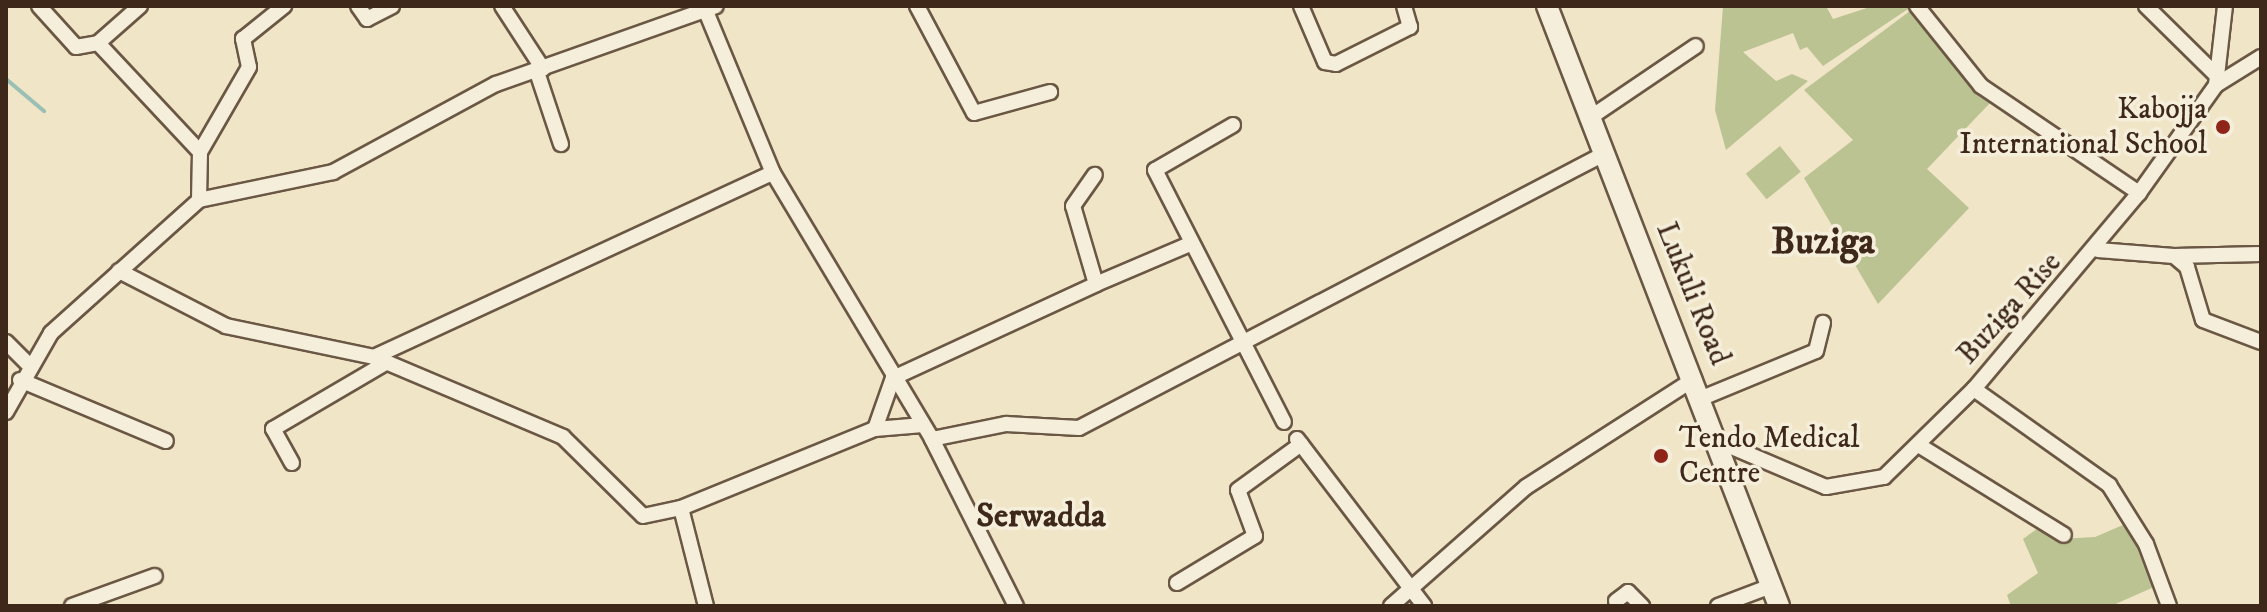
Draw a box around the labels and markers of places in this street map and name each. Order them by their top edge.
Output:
place label: Kabojja International School [1959,92,2207,162]
marker: Kabojja International School [2214,118,2232,136]
place label: Tendo Medical Centre [1679,421,1859,492]
marker: Tendo Medical Centre [1650,445,1672,467]

